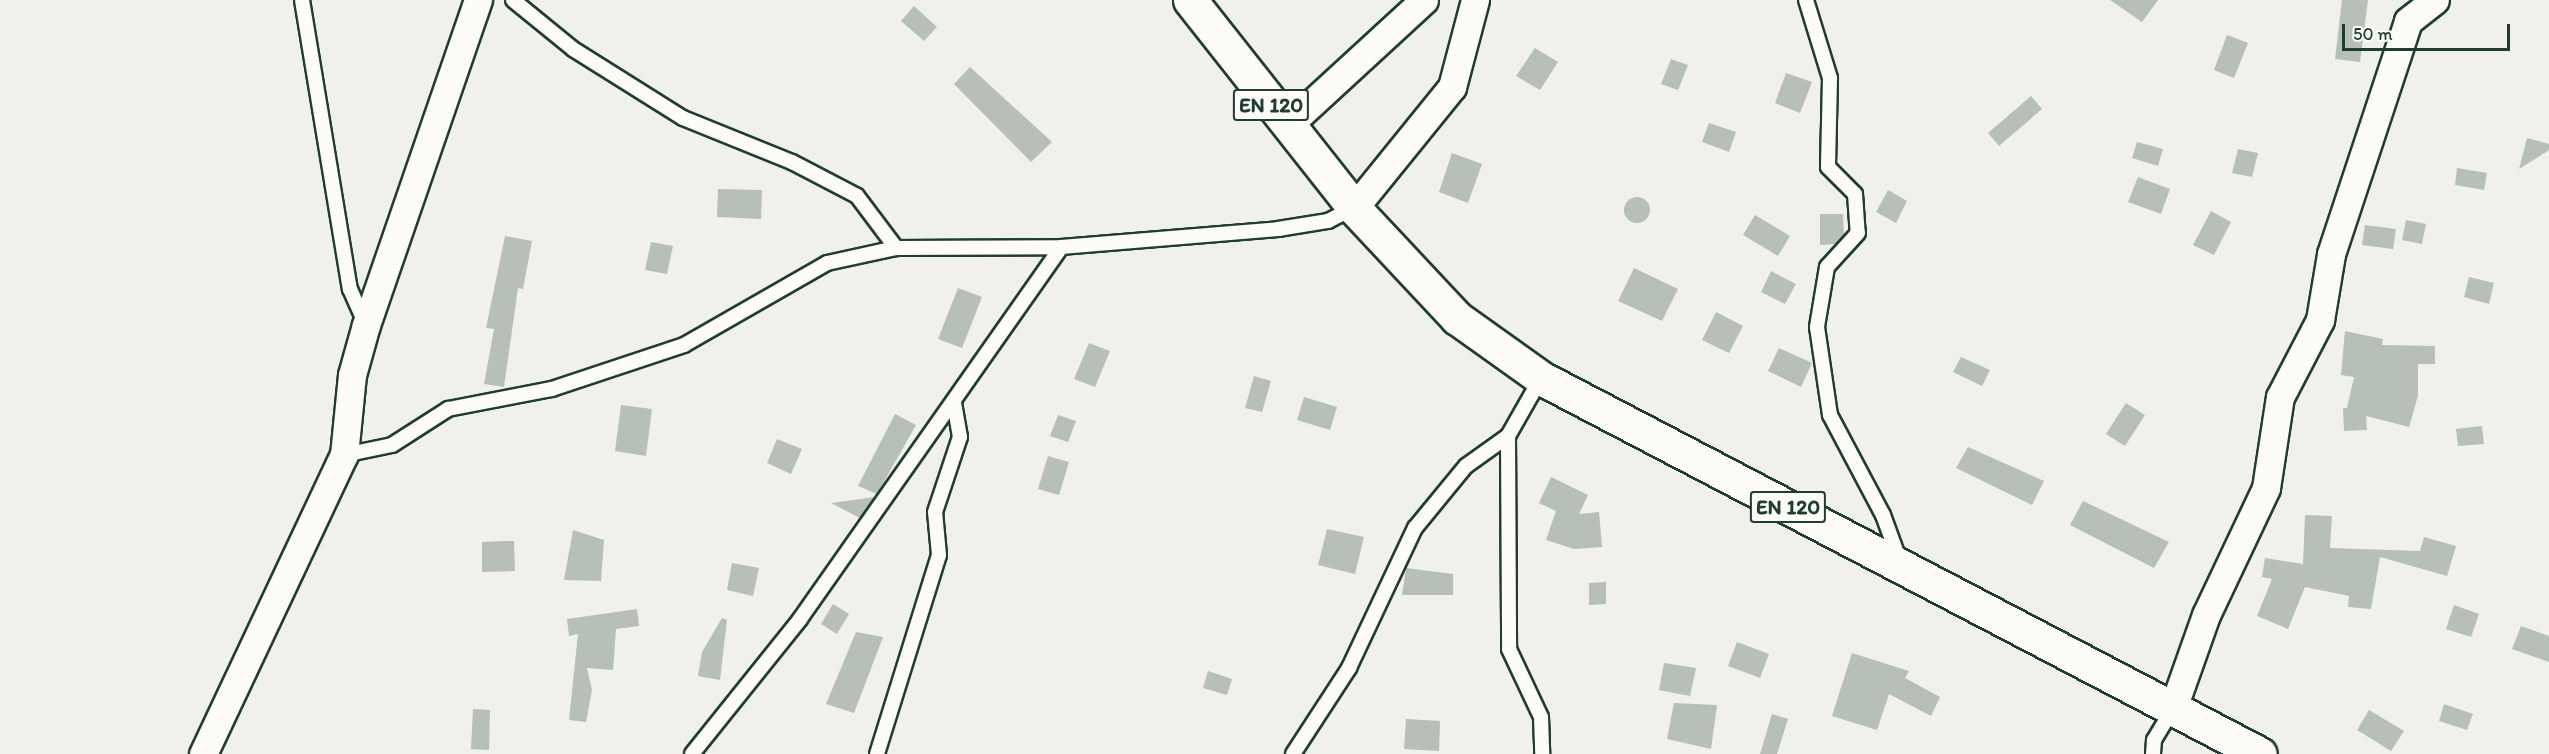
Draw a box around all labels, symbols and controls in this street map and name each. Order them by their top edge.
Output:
scale bar [2345,12,2513,50]
text: 50 m [2353,23,2393,45]
road number: EN 120 [1232,87,1310,123]
road number: EN 120 [1749,489,1827,525]

